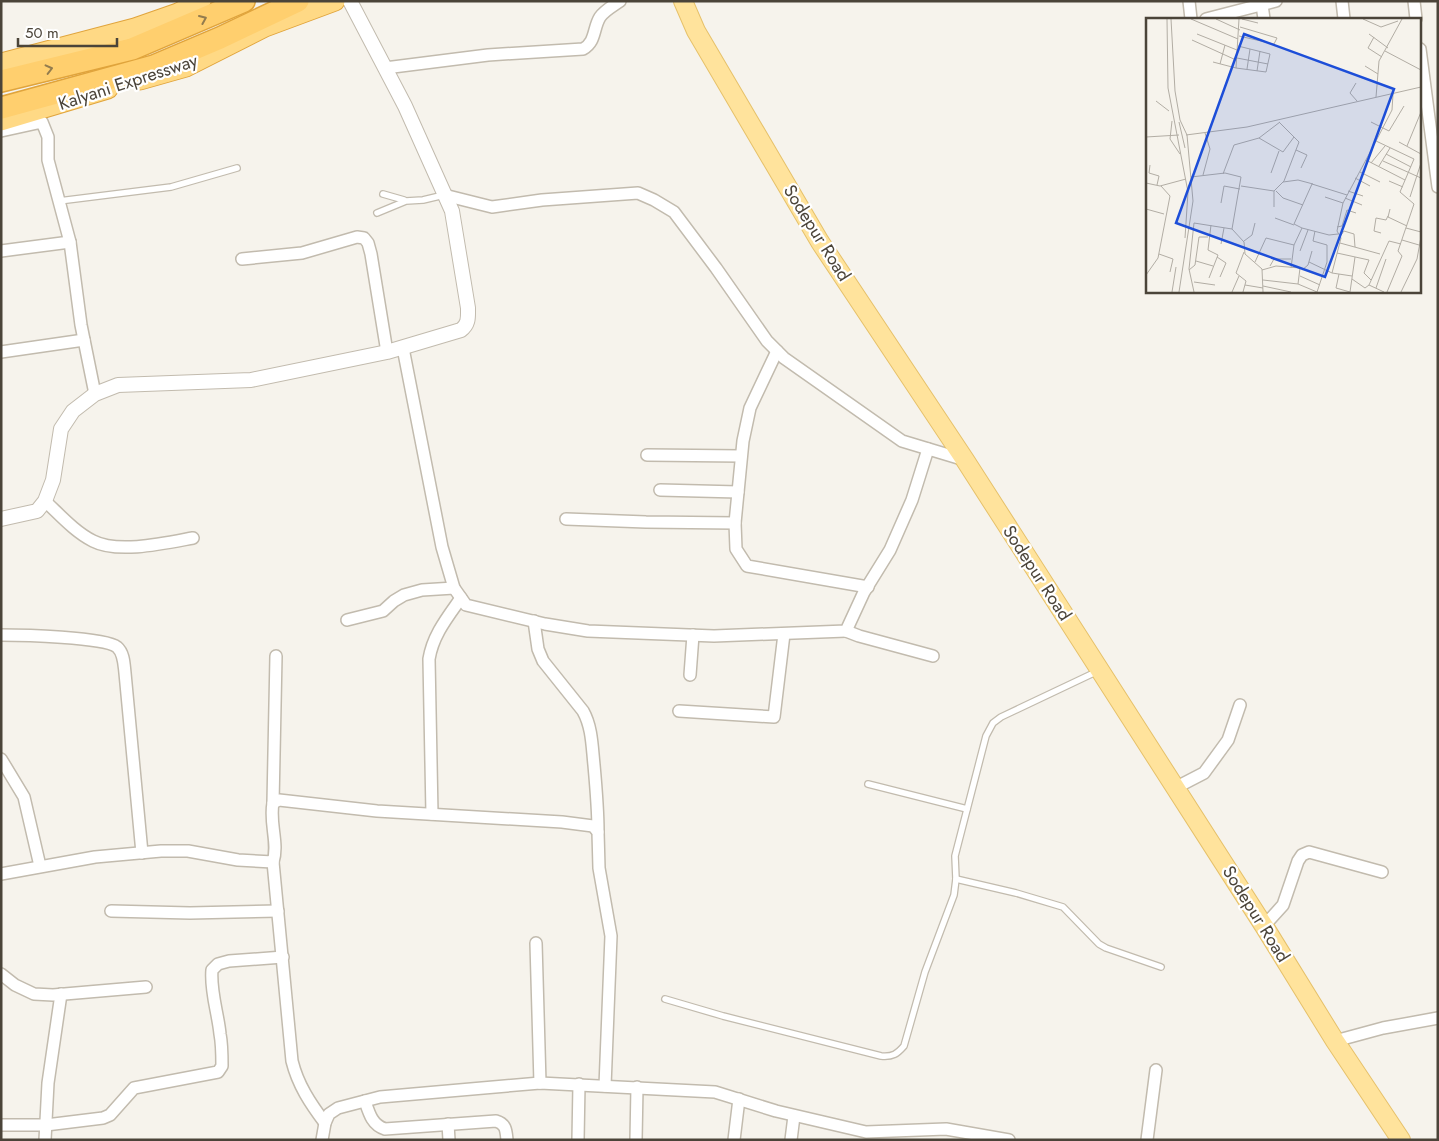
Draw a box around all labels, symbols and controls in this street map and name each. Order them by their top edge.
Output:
scale bar [18,15,116,47]
one-way arrow [198,15,207,26]
inset map [1146,18,1422,292]
text: 50 m [25,22,59,44]
street label: Kalyani Expressway [55,47,201,117]
one-way arrow [44,64,53,75]
street label: Sodepur Road [777,180,857,286]
street label: Sodepur Road [996,520,1078,626]
street label: Sodepur Road [1216,861,1296,967]

